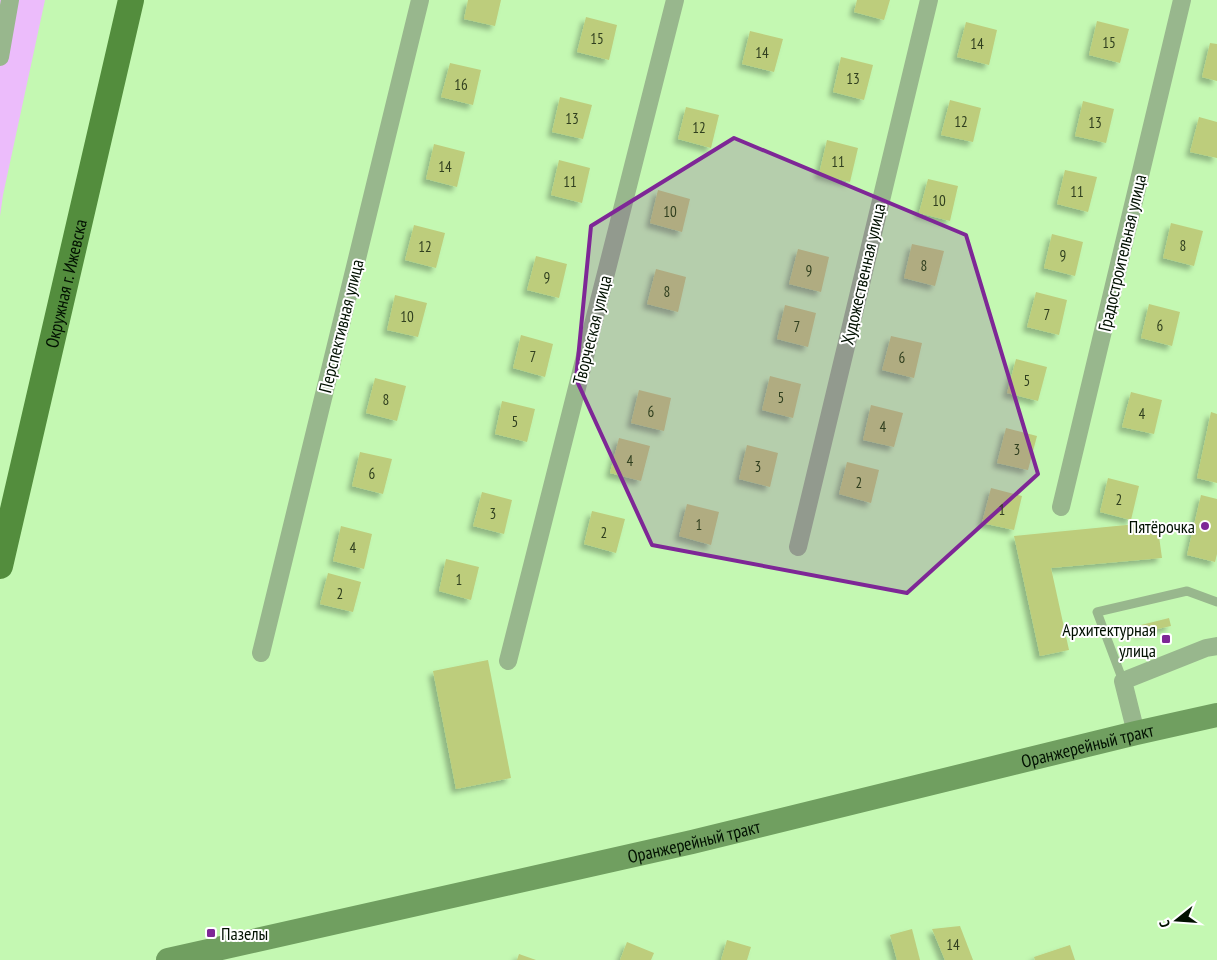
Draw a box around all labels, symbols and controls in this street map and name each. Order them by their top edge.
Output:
house number: 15 [590,29,604,48]
house number: 15 [1102,33,1116,52]
house number: 14 [970,34,984,53]
house number: 14 [755,43,769,62]
house number: 13 [846,69,860,88]
house number: 16 [454,75,468,94]
house number: 13 [565,109,579,128]
house number: 12 [954,112,968,131]
house number: 13 [1088,113,1102,132]
house number: 12 [692,118,706,137]
house number: 11 [831,152,845,171]
house number: 14 [438,157,452,176]
house number: 11 [563,172,577,191]
street label: Градостроительная улица [1093,172,1151,334]
house number: 11 [1070,182,1084,201]
house number: 10 [932,191,946,210]
street label: Художественная улица [836,201,890,347]
house number: 10 [663,202,677,221]
street label: Окружная г. Ижевска [39,217,91,350]
house number: 8 [1180,236,1186,255]
house number: 12 [418,237,432,256]
house number: 9 [1060,246,1066,265]
house number: 8 [921,256,927,275]
street label: Перспективная улица [313,257,369,395]
house number: 9 [806,261,812,280]
house number: 9 [544,268,550,287]
street label: Творческая улица [567,273,617,387]
house number: 8 [664,282,670,301]
house number: 7 [1044,305,1050,324]
house number: 10 [400,307,414,326]
house number: 6 [1157,316,1164,335]
house number: 7 [794,317,800,336]
house number: 7 [530,347,536,366]
house number: 6 [899,348,906,367]
house number: 5 [1024,371,1030,390]
house number: 5 [778,388,784,407]
house number: 8 [383,390,389,409]
house number: 6 [648,402,655,421]
house number: 4 [1139,404,1146,423]
house number: 5 [512,412,518,431]
house number: 4 [880,417,887,436]
house number: 3 [1014,440,1020,459]
house number: 4 [627,451,634,470]
house number: 3 [755,457,761,476]
house number: 6 [369,464,376,483]
house number: 2 [856,473,862,492]
house number: 2 [1116,490,1122,509]
house number: 1 [999,500,1005,519]
house number: 3 [490,504,496,523]
house number: 1 [696,515,702,534]
place label: Пятёрочка [1129,515,1195,538]
marker: Пятёрочка [1199,520,1211,532]
house number: 2 [601,523,607,542]
house number: 4 [350,538,357,557]
house number: 1 [456,570,462,589]
house number: 2 [337,584,343,603]
place label: Архитектурная улица [1062,618,1156,662]
marker: Архитектурная улица [1160,633,1172,645]
street label: Оранжерейный тракт [1019,718,1156,772]
street label: Оранжерейный тракт [625,814,763,868]
north arrow [1152,895,1202,945]
text: С [1155,918,1174,929]
place label: Пазелы [221,922,268,945]
marker: Пазелы [205,927,217,939]
house number: 14 [946,935,960,954]

